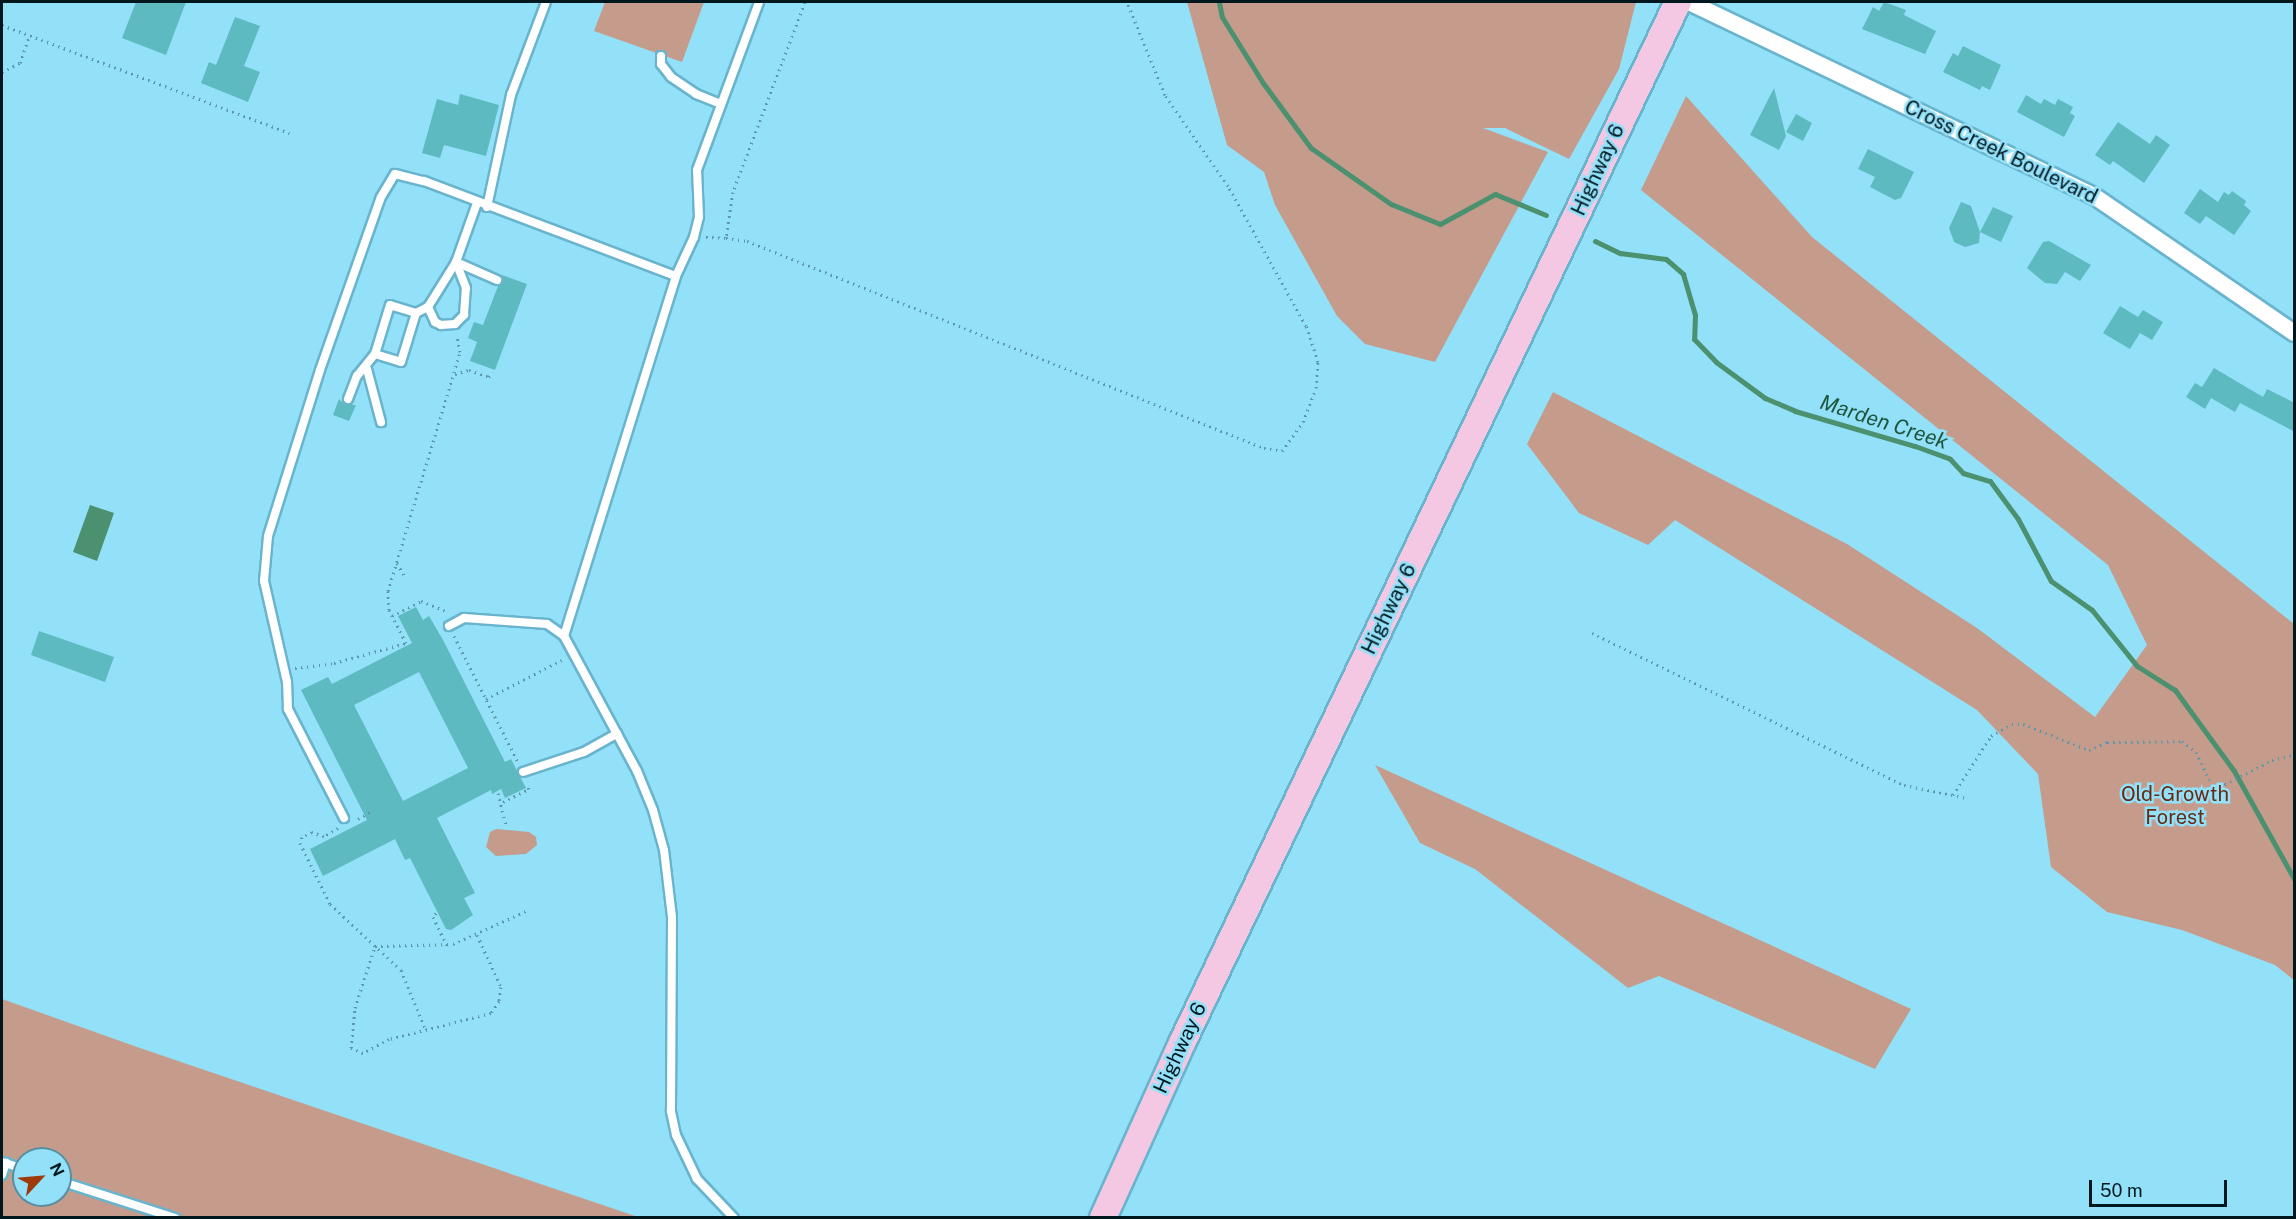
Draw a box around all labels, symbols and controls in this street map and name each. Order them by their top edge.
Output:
street label: Cross Creek Boulevard [1901,95,2101,209]
street label: Highway 6 [1566,121,1630,219]
water label: Marden Creek [1817,389,1951,455]
street label: Highway 6 [1357,560,1421,658]
park label: Old-Growth Forest [2121,782,2229,829]
street label: Highway 6 [1148,999,1212,1097]
north arrow [12,1147,72,1207]
text: N [46,1160,68,1180]
scale bar [2092,1168,2230,1206]
text: 50 m [2100,1180,2143,1201]

